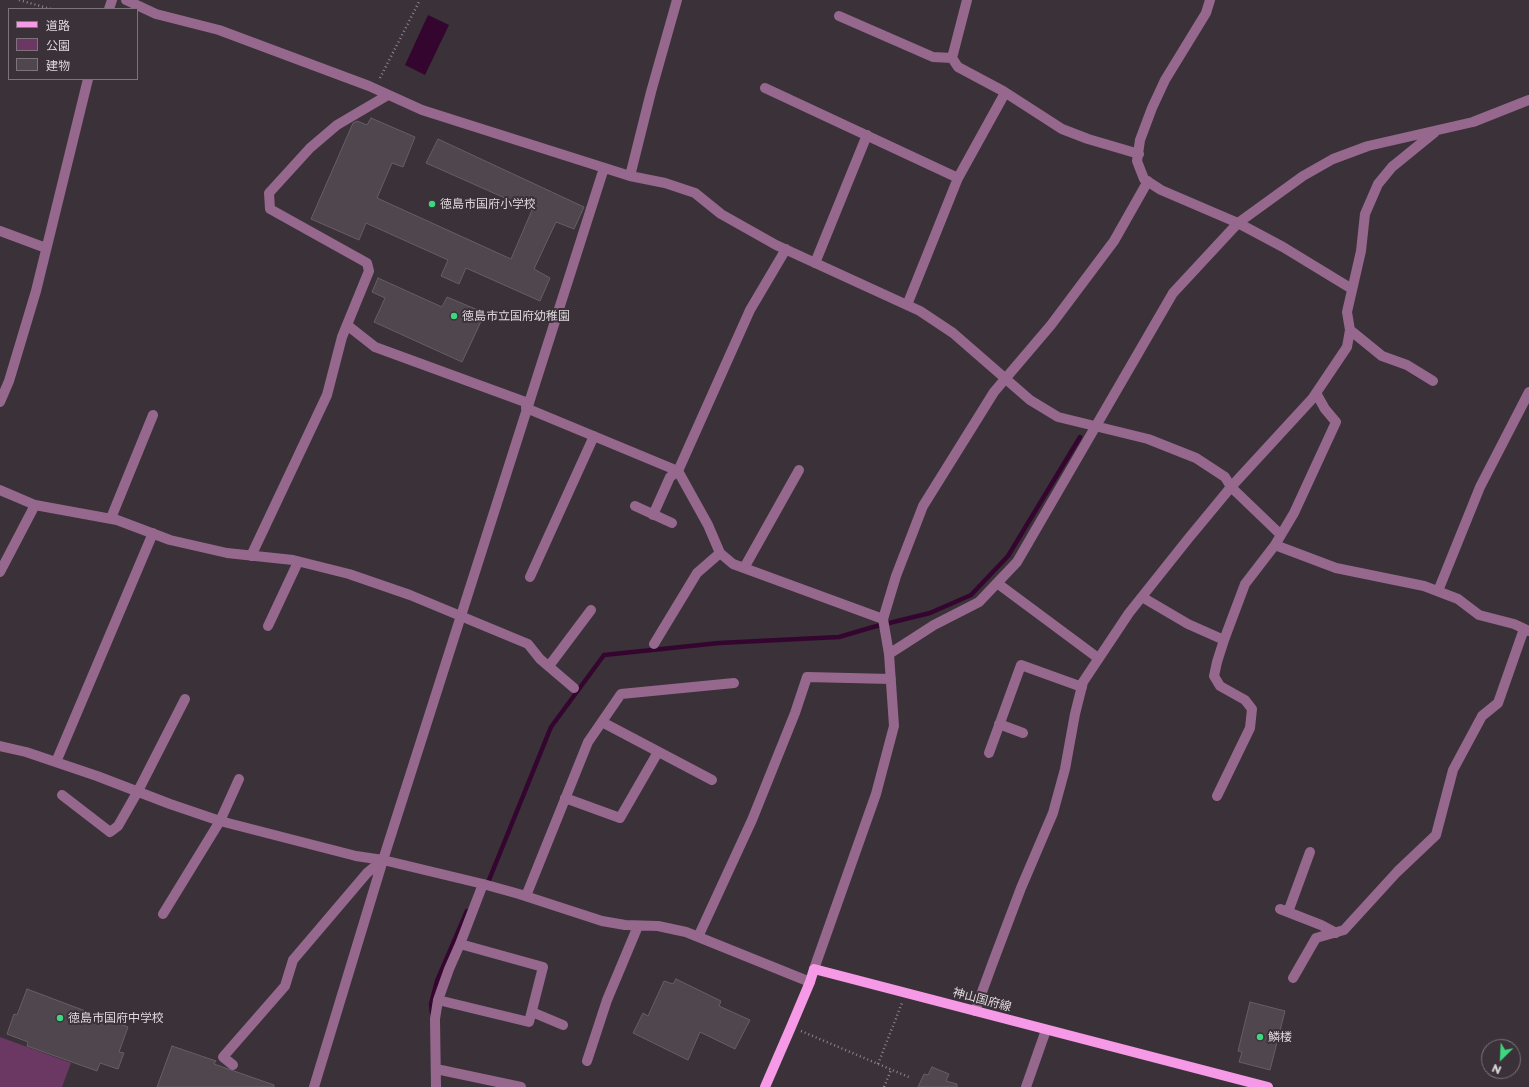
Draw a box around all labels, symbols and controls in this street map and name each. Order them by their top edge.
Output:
legend [8,8,138,80]
text: 道路 [46,18,70,33]
text: 公園 [46,38,70,53]
text: 建物 [46,58,70,73]
place label: 徳島市国府小学校 [440,197,536,211]
marker: 徳島市国府小学校 [427,199,437,209]
place label: 徳島市立国府幼稚園 [462,309,570,323]
marker: 徳島市立国府幼稚園 [449,311,459,321]
street label: 神山国府線 [951,985,1013,1015]
place label: 徳島市国府中学校 [68,1011,164,1025]
marker: 徳島市国府中学校 [55,1013,65,1023]
place label: 鱗楼 [1268,1030,1292,1044]
marker: 鱗楼 [1255,1032,1265,1042]
north arrow [1481,1039,1521,1079]
text: N [1490,1061,1503,1077]

